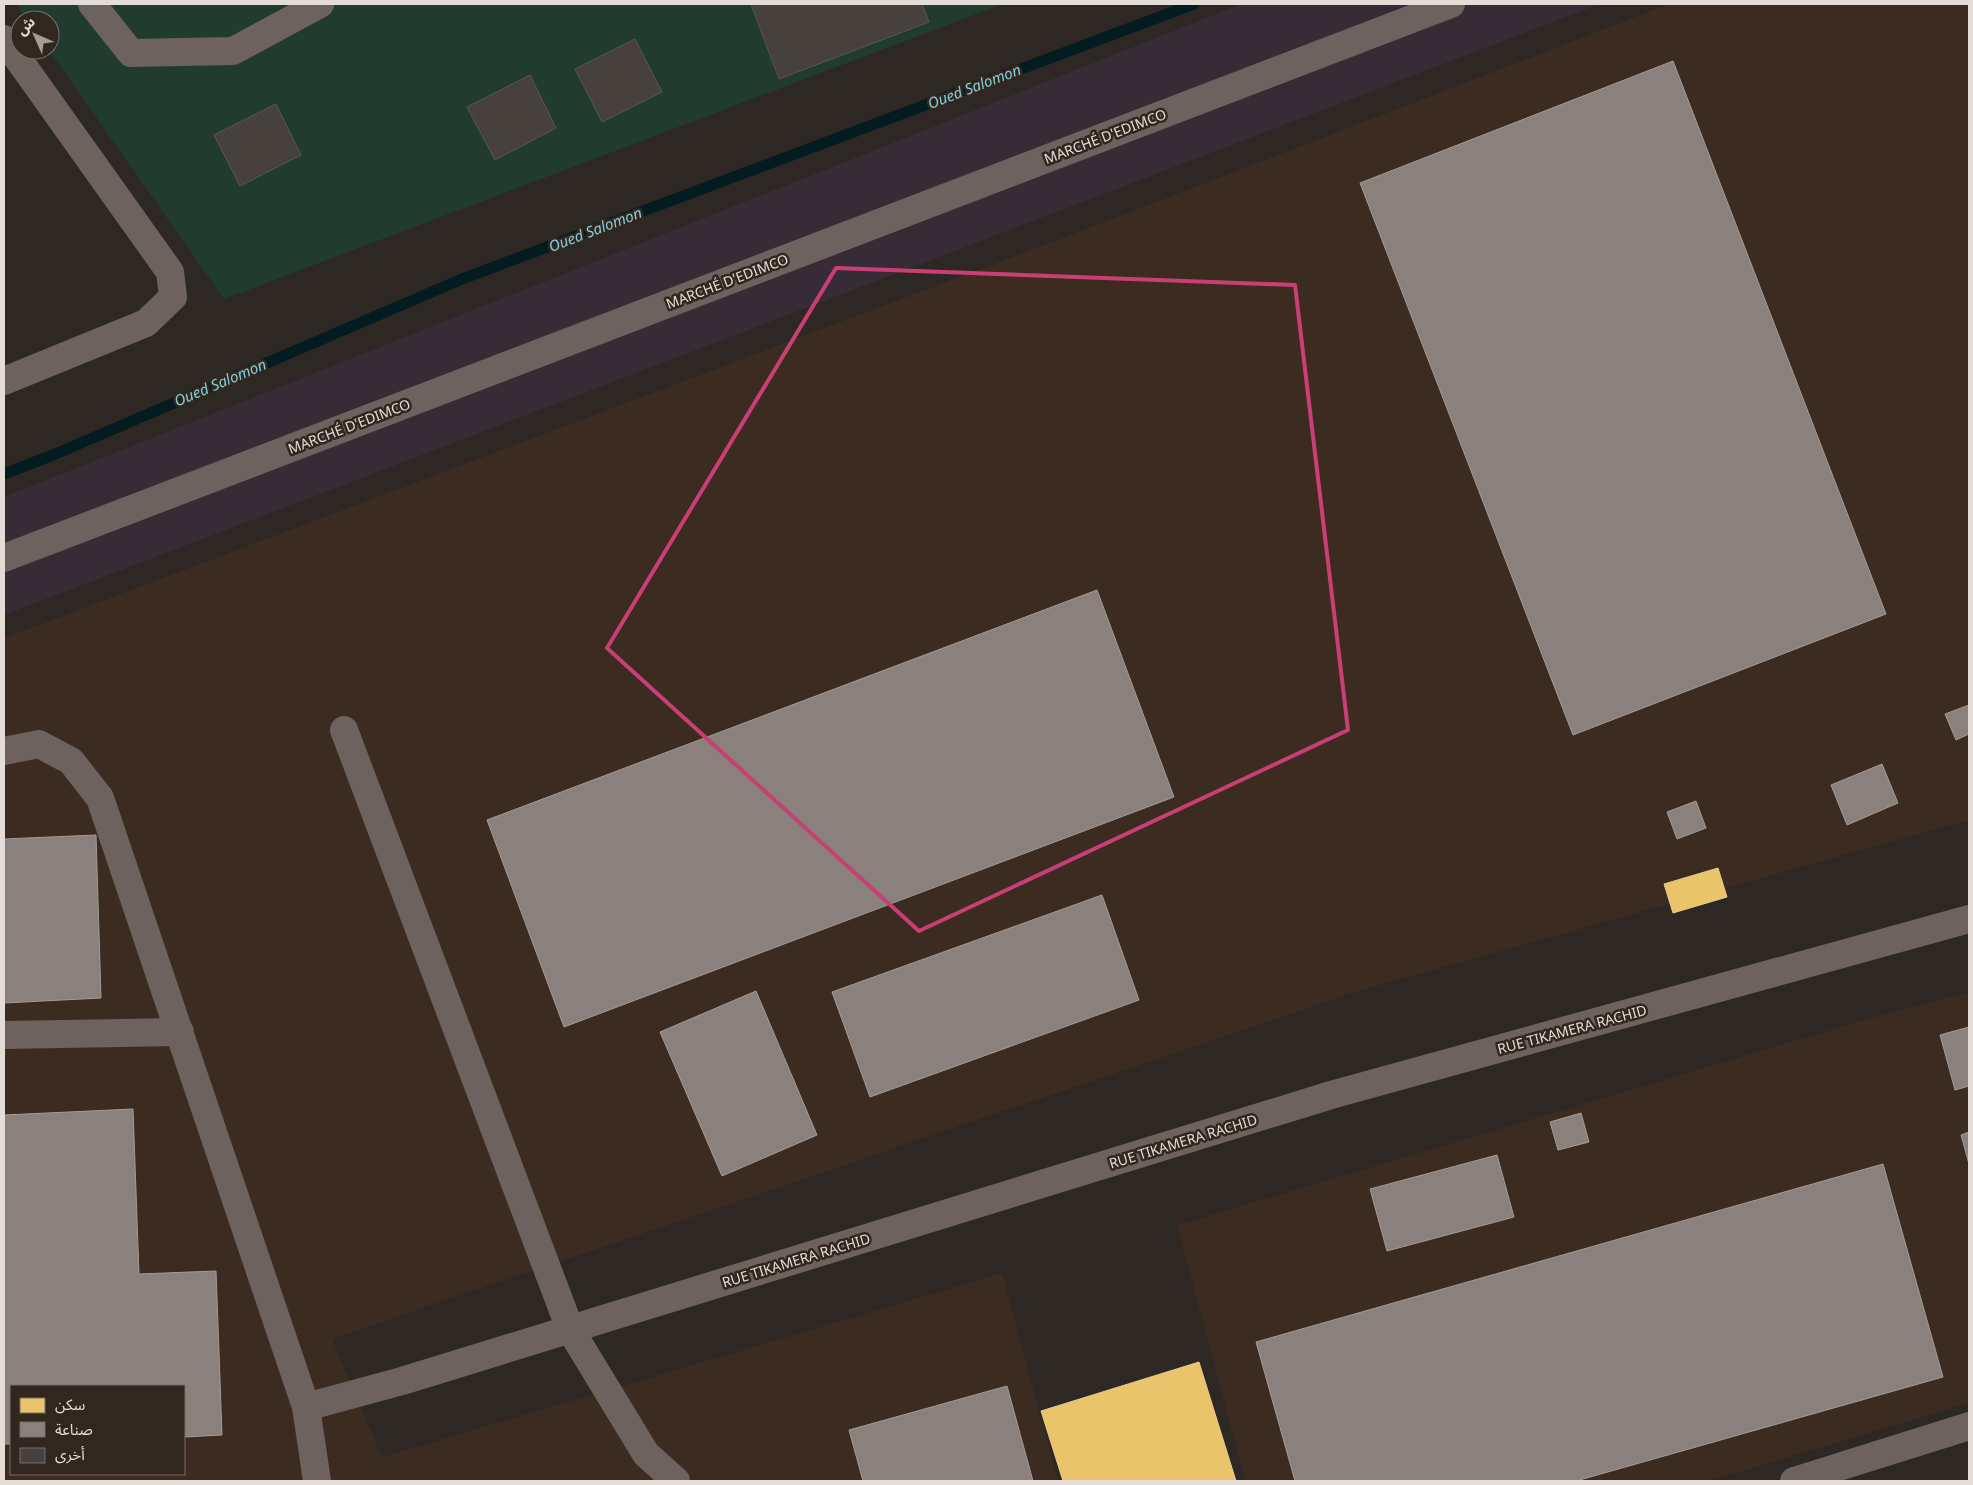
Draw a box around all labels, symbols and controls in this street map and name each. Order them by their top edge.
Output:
north arrow [10,10,60,60]
text: ش [12,12,39,39]
water label: Oued Salomon [925,59,1023,113]
street label: MARCHÉ D'EDIMCO [1041,104,1169,168]
water label: Oued Salomon [546,202,644,256]
street label: MARCHÉ D'EDIMCO [663,249,791,313]
water label: Oued Salomon [171,354,269,410]
street label: MARCHÉ D'EDIMCO [285,394,413,458]
street label: RUE TIKAMERA RACHID [1495,1000,1649,1058]
street label: RUE TIKAMERA RACHID [1107,1109,1259,1173]
street label: RUE TIKAMERA RACHID [720,1228,872,1292]
legend [10,1385,185,1475]
text: سكن [55,1394,86,1414]
text: صناعة [55,1419,93,1439]
text: أخرى [55,1444,85,1464]

